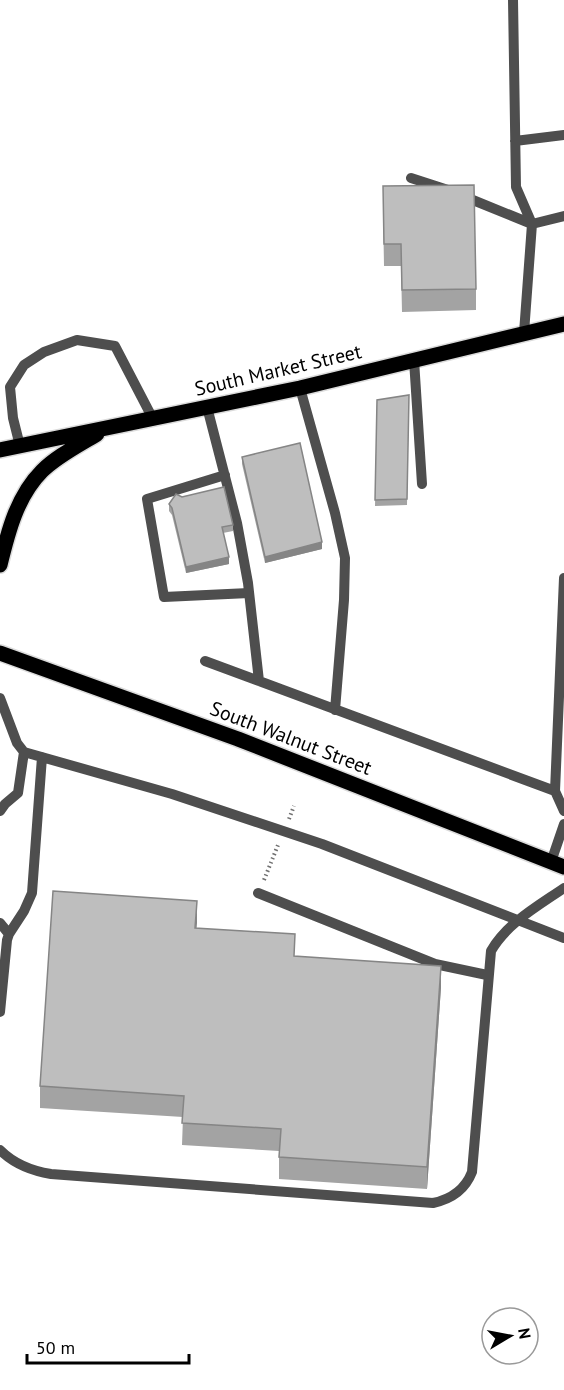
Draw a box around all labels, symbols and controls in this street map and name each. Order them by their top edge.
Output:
street label: South Market Street [192,338,364,402]
street label: South Walnut Street [206,695,376,781]
north arrow [480,1306,540,1366]
text: N [514,1326,536,1340]
scale bar [27,1327,189,1365]
text: 50 m [36,1336,75,1359]

